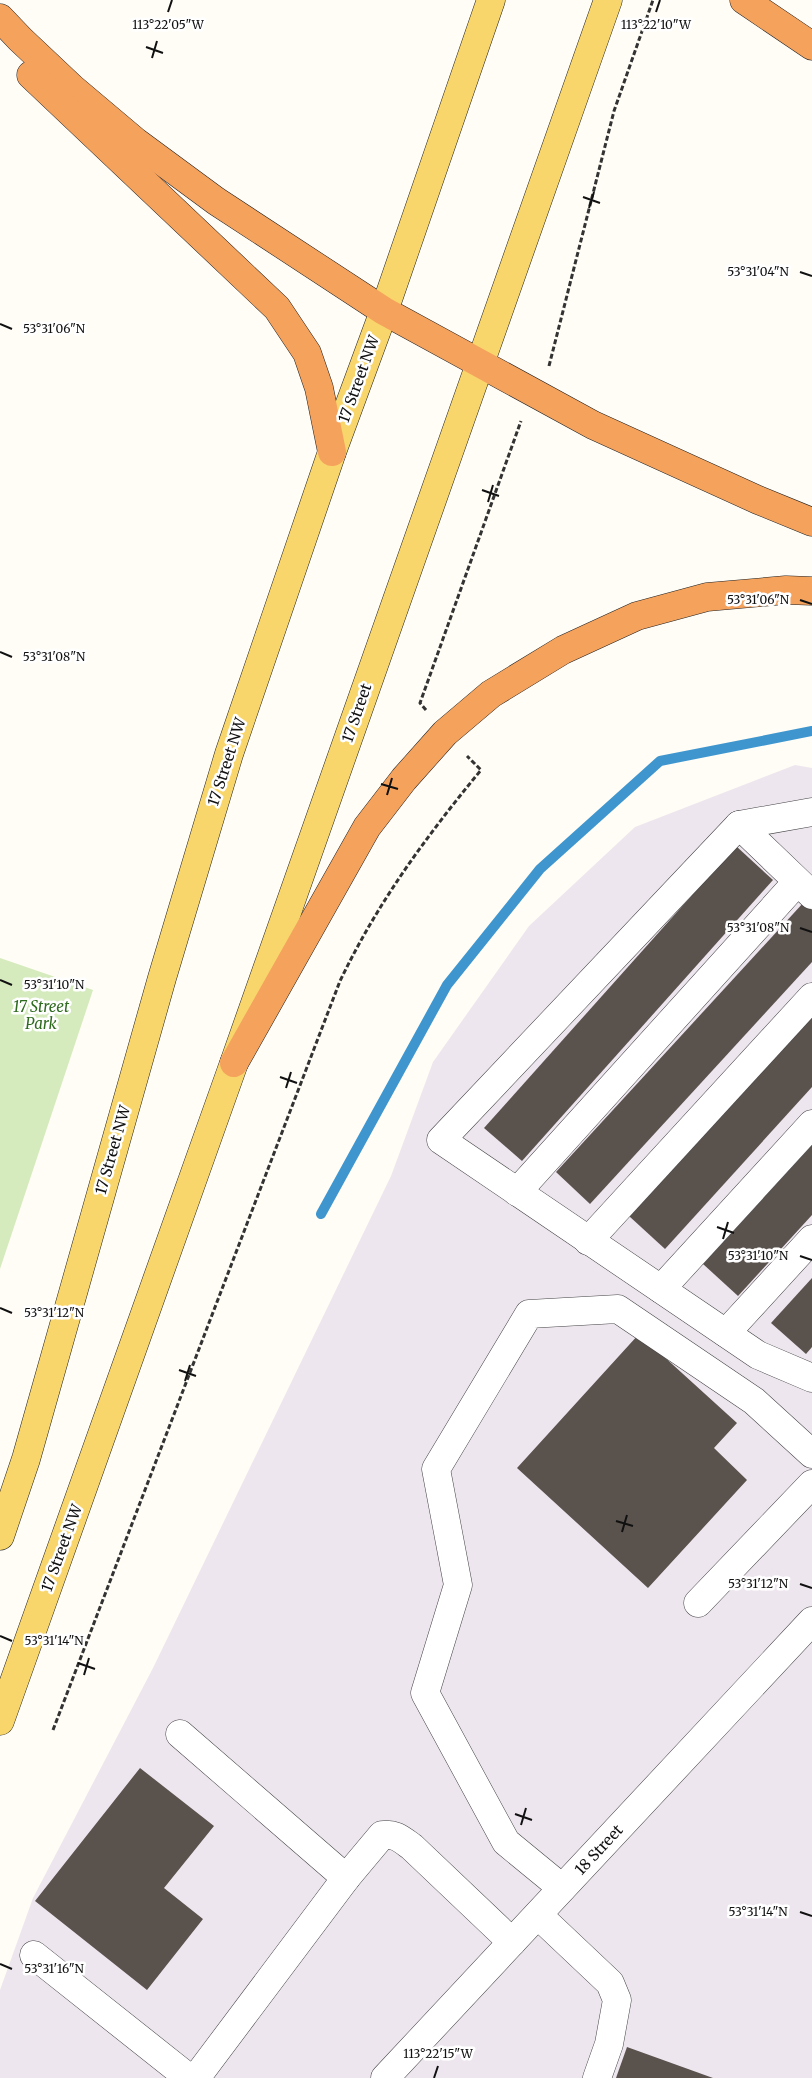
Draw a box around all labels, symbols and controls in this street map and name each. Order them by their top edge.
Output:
text: 113°22'05"W [132,17,205,32]
text: 113°22'10"W [621,17,692,32]
text: 53°31'04"N [727,264,789,279]
text: 53°31'06"N [23,321,86,336]
street label: 17 Street NW [334,332,383,425]
text: 53°31'06"N [727,592,790,607]
text: 53°31'08"N [23,649,86,664]
street label: 17 Street [338,681,375,745]
street label: 17 Street NW [203,714,250,808]
text: 53°31'08"N [727,920,790,935]
text: 53°31'10"N [24,977,85,992]
park label: 17 Street Park [13,997,70,1033]
street label: 17 Street NW [91,1102,135,1197]
text: 53°31'10"N [728,1248,789,1263]
text: 53°31'12"N [24,1305,85,1320]
street label: 17 Street NW [37,1501,86,1594]
text: 53°31'12"N [728,1576,789,1591]
text: 53°31'14"N [25,1633,84,1648]
street label: 18 Street [571,1821,627,1879]
text: 53°31'14"N [729,1904,788,1919]
text: 53°31'16"N [24,1961,84,1976]
text: 113°22'15"W [403,2046,474,2061]

